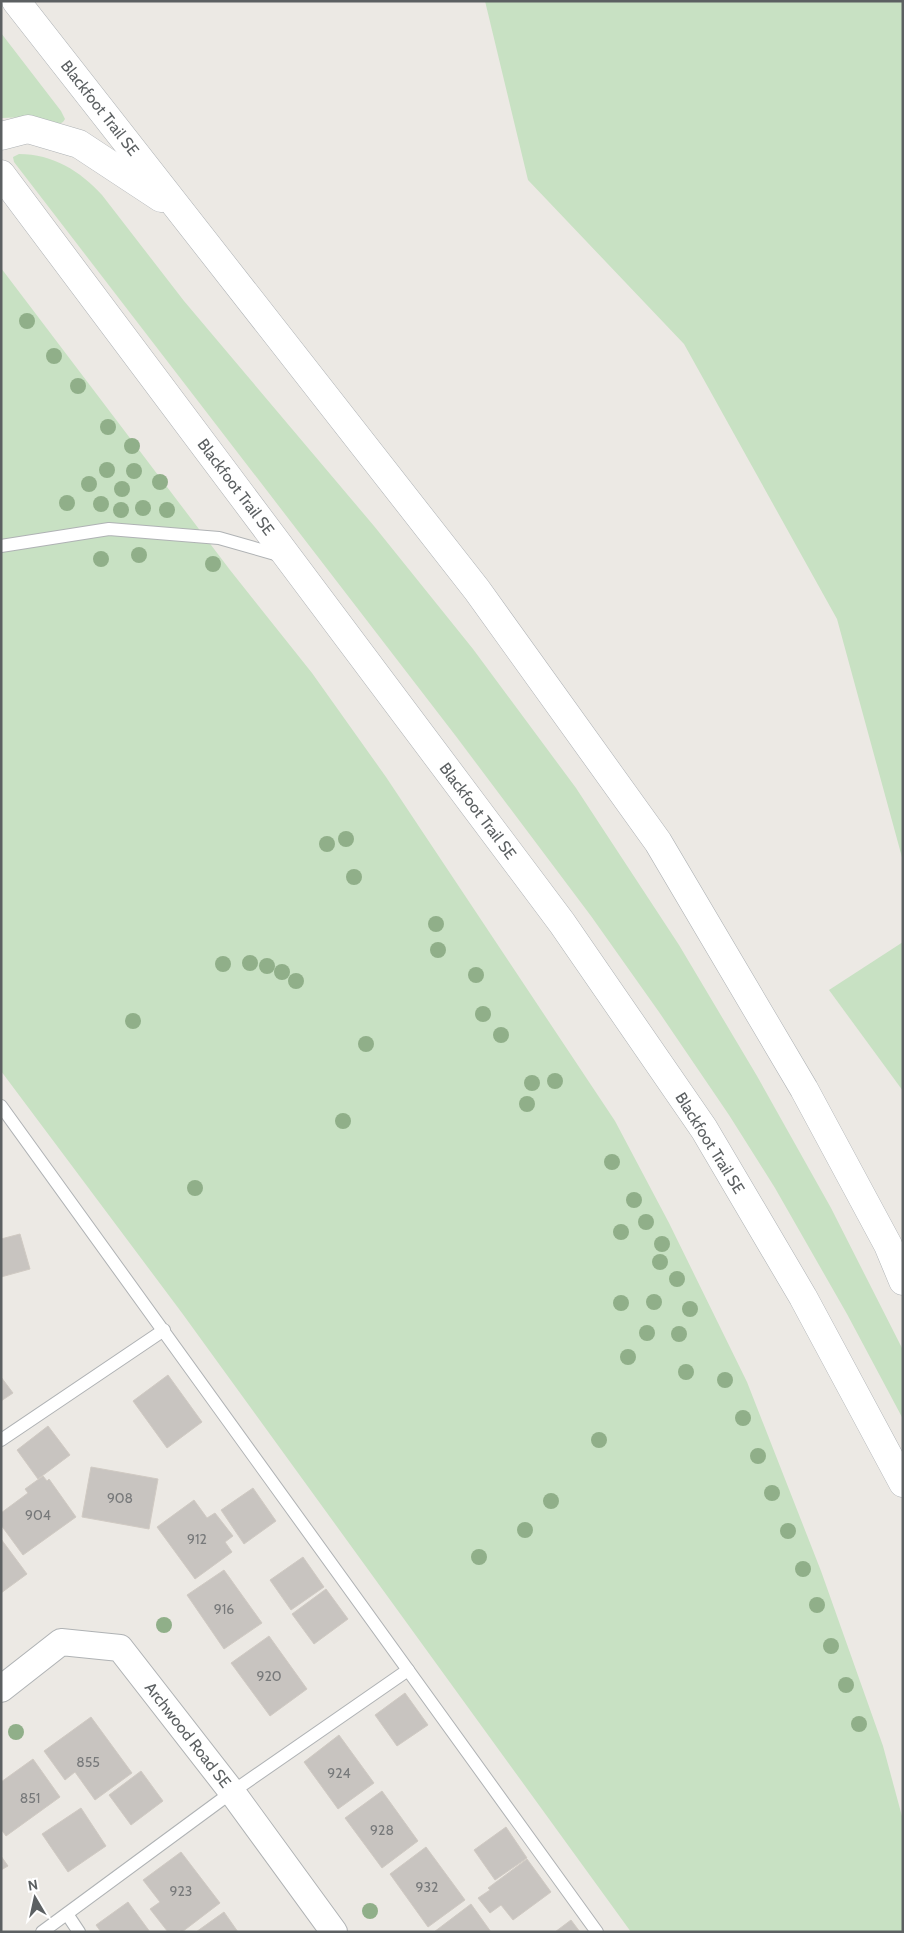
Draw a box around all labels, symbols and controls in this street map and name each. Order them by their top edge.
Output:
street label: Blackfoot Trail SE [57,57,143,160]
street label: Blackfoot Trail SE [194,435,278,539]
street label: Blackfoot Trail SE [436,759,520,863]
street label: Blackfoot Trail SE [671,1089,749,1197]
house number: 908 [107,1489,133,1507]
house number: 904 [25,1506,51,1524]
house number: 912 [187,1530,207,1548]
house number: 916 [214,1600,234,1618]
house number: 920 [256,1667,282,1685]
street label: Archwood Road SE [141,1678,235,1792]
house number: 855 [76,1753,100,1771]
house number: 924 [327,1764,351,1782]
house number: 851 [20,1789,40,1807]
house number: 928 [370,1821,394,1839]
north arrow [10,1873,60,1923]
text: N [27,1875,39,1895]
house number: 932 [416,1878,438,1896]
house number: 923 [170,1882,192,1900]

